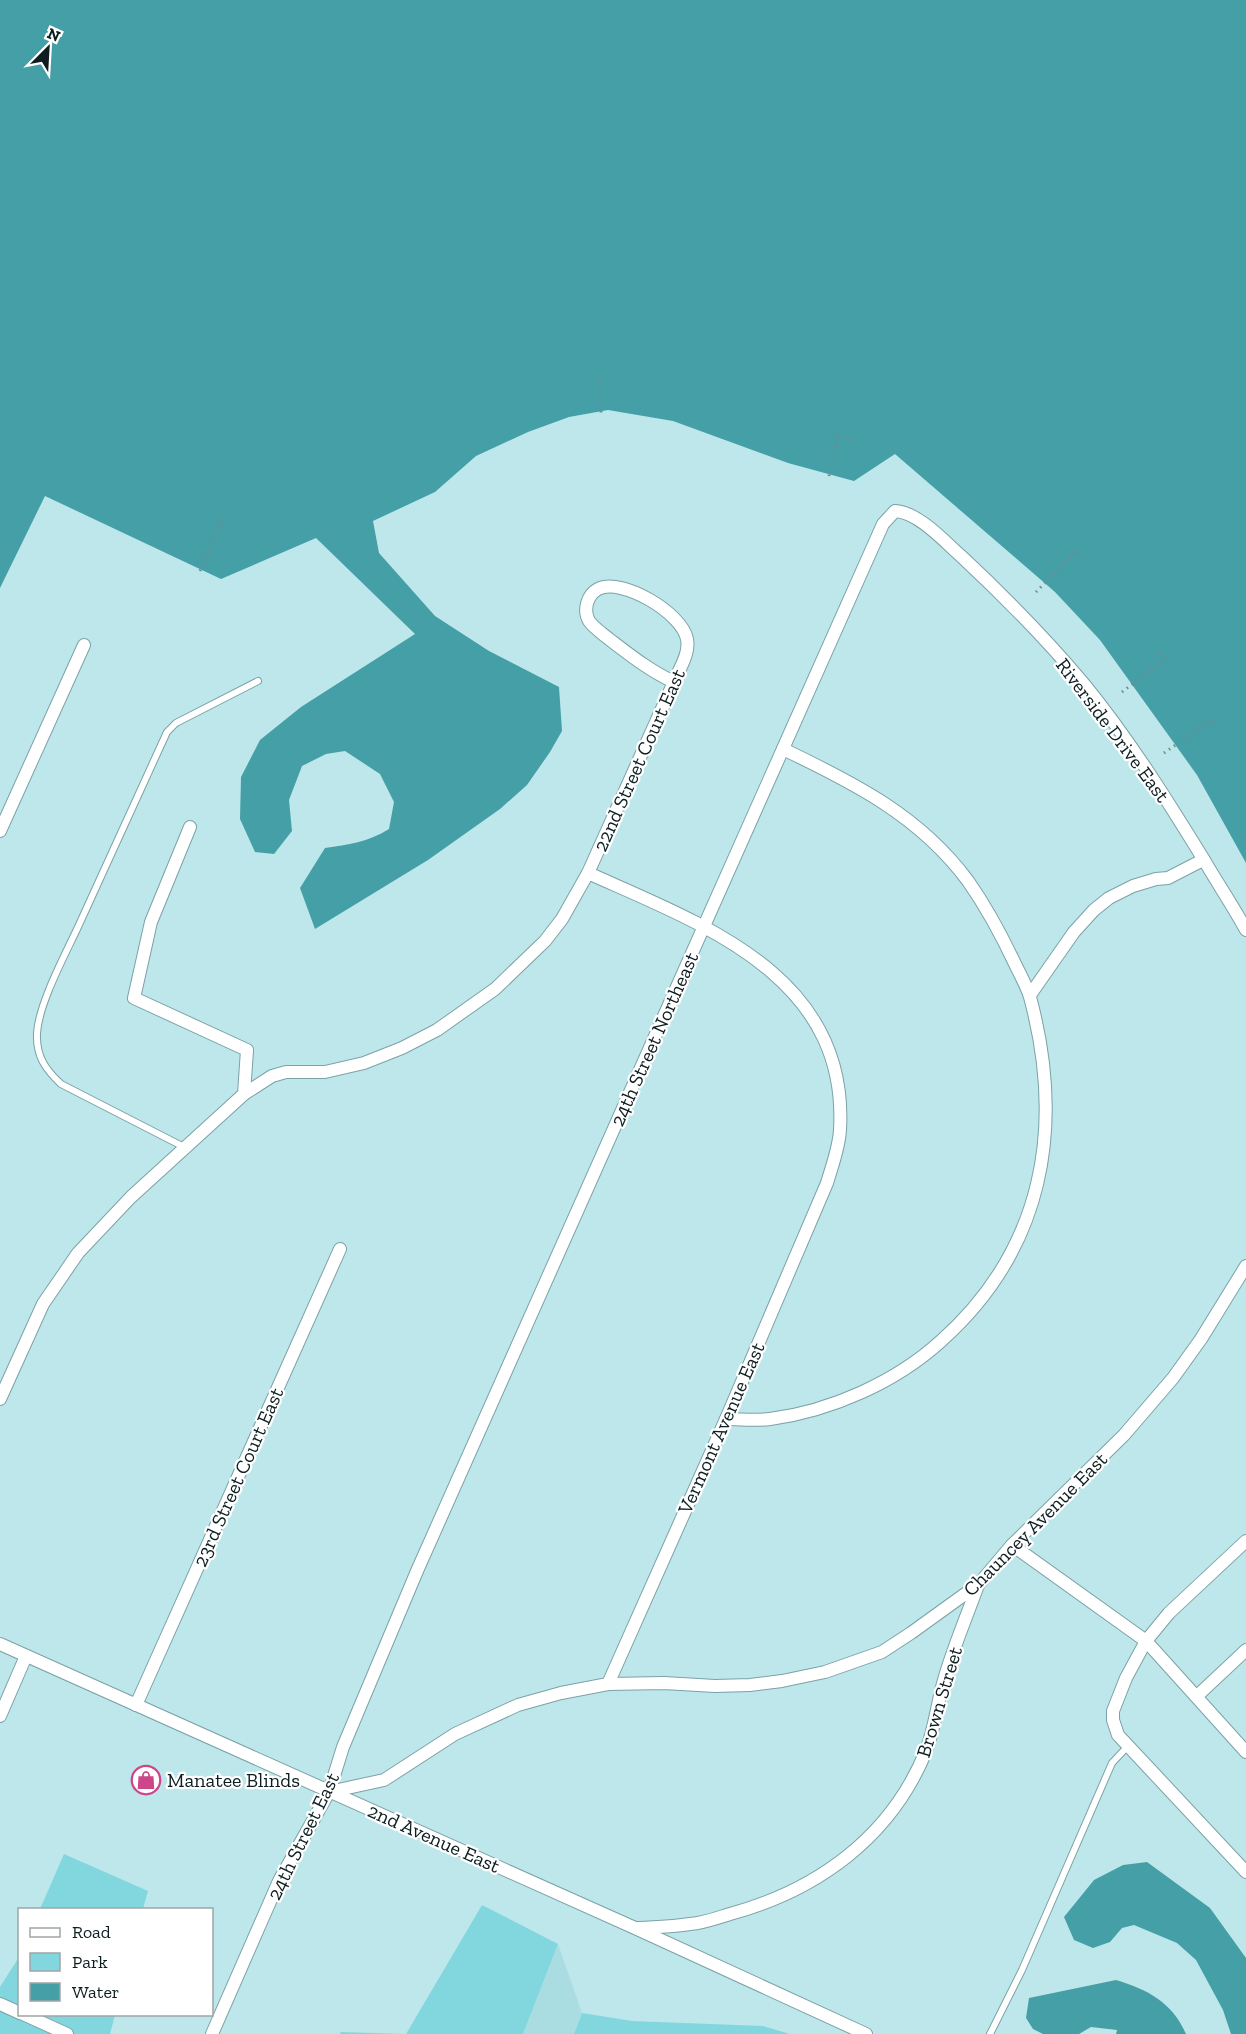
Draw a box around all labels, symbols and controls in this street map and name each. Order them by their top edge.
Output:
north arrow [18,18,78,78]
text: N [44,24,63,46]
street label: Riverside Drive East [1051,653,1175,807]
street label: 22nd Street Court East [588,665,690,855]
street label: 24th Street Northeast [605,948,703,1130]
street label: Vermont Avenue East [672,1338,770,1518]
street label: 23rd Street Court East [188,1383,289,1570]
street label: Chauncey Avenue East [958,1447,1112,1601]
street label: Brown Street [911,1643,967,1760]
shop icon: Manatee Blinds [130,1764,162,1796]
place label: Manatee Blinds [167,1768,300,1792]
street label: 24th Street East [262,1768,344,1904]
street label: 2nd Avenue East [364,1798,504,1878]
legend [18,1908,213,2016]
text: Road [72,1921,111,1943]
text: Park [72,1951,108,1973]
text: Water [72,1981,119,2003]

